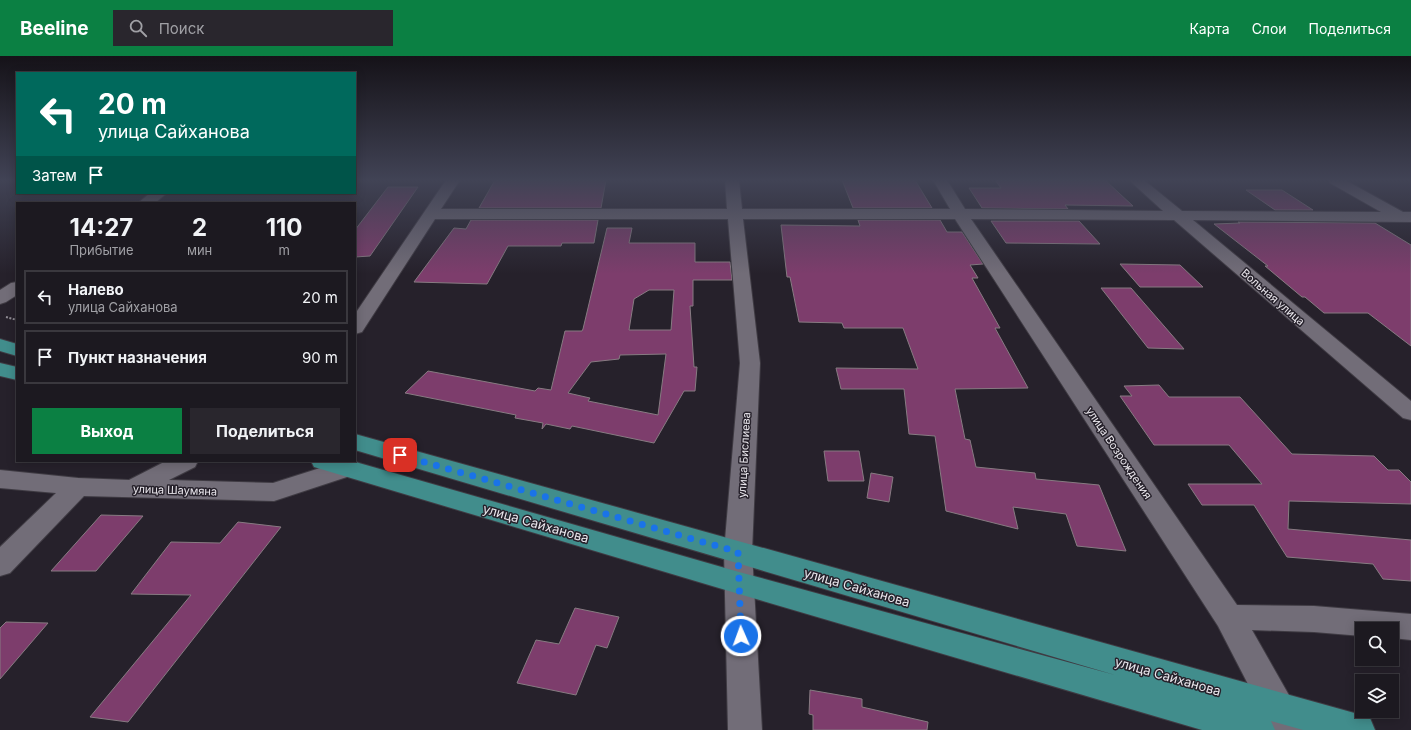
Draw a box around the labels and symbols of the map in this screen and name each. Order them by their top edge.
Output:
street label: Вольная улица [1238,266,1308,328]
street label: улица Возрождения [1083,404,1155,502]
street label: улица Бислиева [735,412,753,498]
pin [383,438,417,472]
street label: улица Шаумяна [133,482,217,498]
street label: улица Сайханова [481,500,591,546]
street label: улица Сайханова [802,564,912,610]
position arrow [720,615,762,657]
street label: улица Сайханова [1113,653,1223,699]

